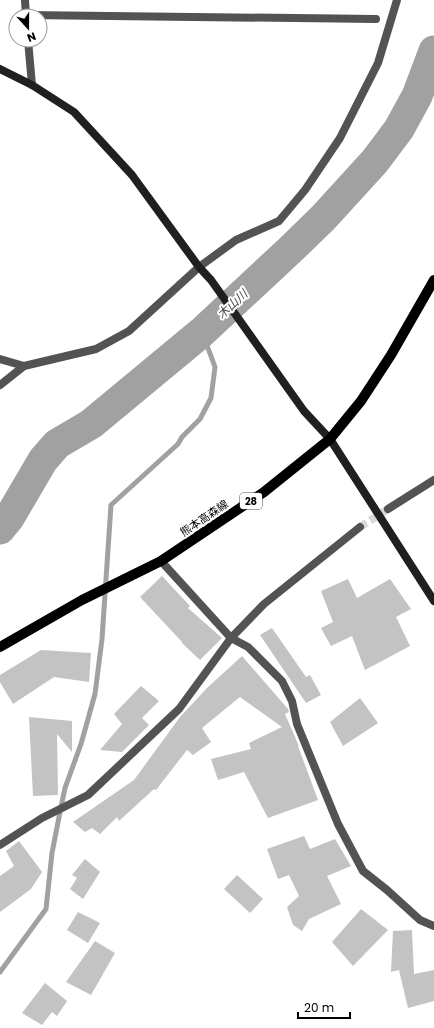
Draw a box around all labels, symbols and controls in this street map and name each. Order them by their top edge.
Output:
north arrow [8,8,48,48]
text: N [25,28,38,46]
water label: 木山川 [213,284,252,322]
road number: 28 [240,493,262,509]
street label: 熊本高森線 [177,496,231,540]
scale bar [298,994,350,1020]
text: 20 m [304,999,334,1016]

